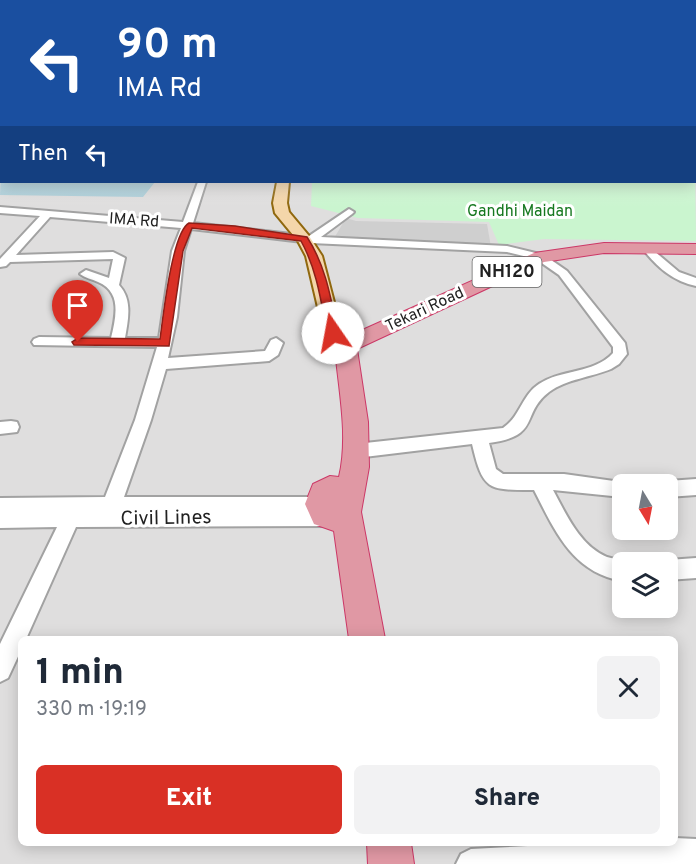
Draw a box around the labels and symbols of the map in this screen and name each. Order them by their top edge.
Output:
park label: Gandhi Maidan [467,202,573,222]
street label: IMA Rd [108,209,160,233]
road number: NH120 [472,257,542,287]
pin [52,280,103,342]
street label: Tekari Road [383,283,467,337]
position arrow [301,301,365,365]
north arrow [612,474,678,540]
street label: Civil Lines [120,505,212,533]

